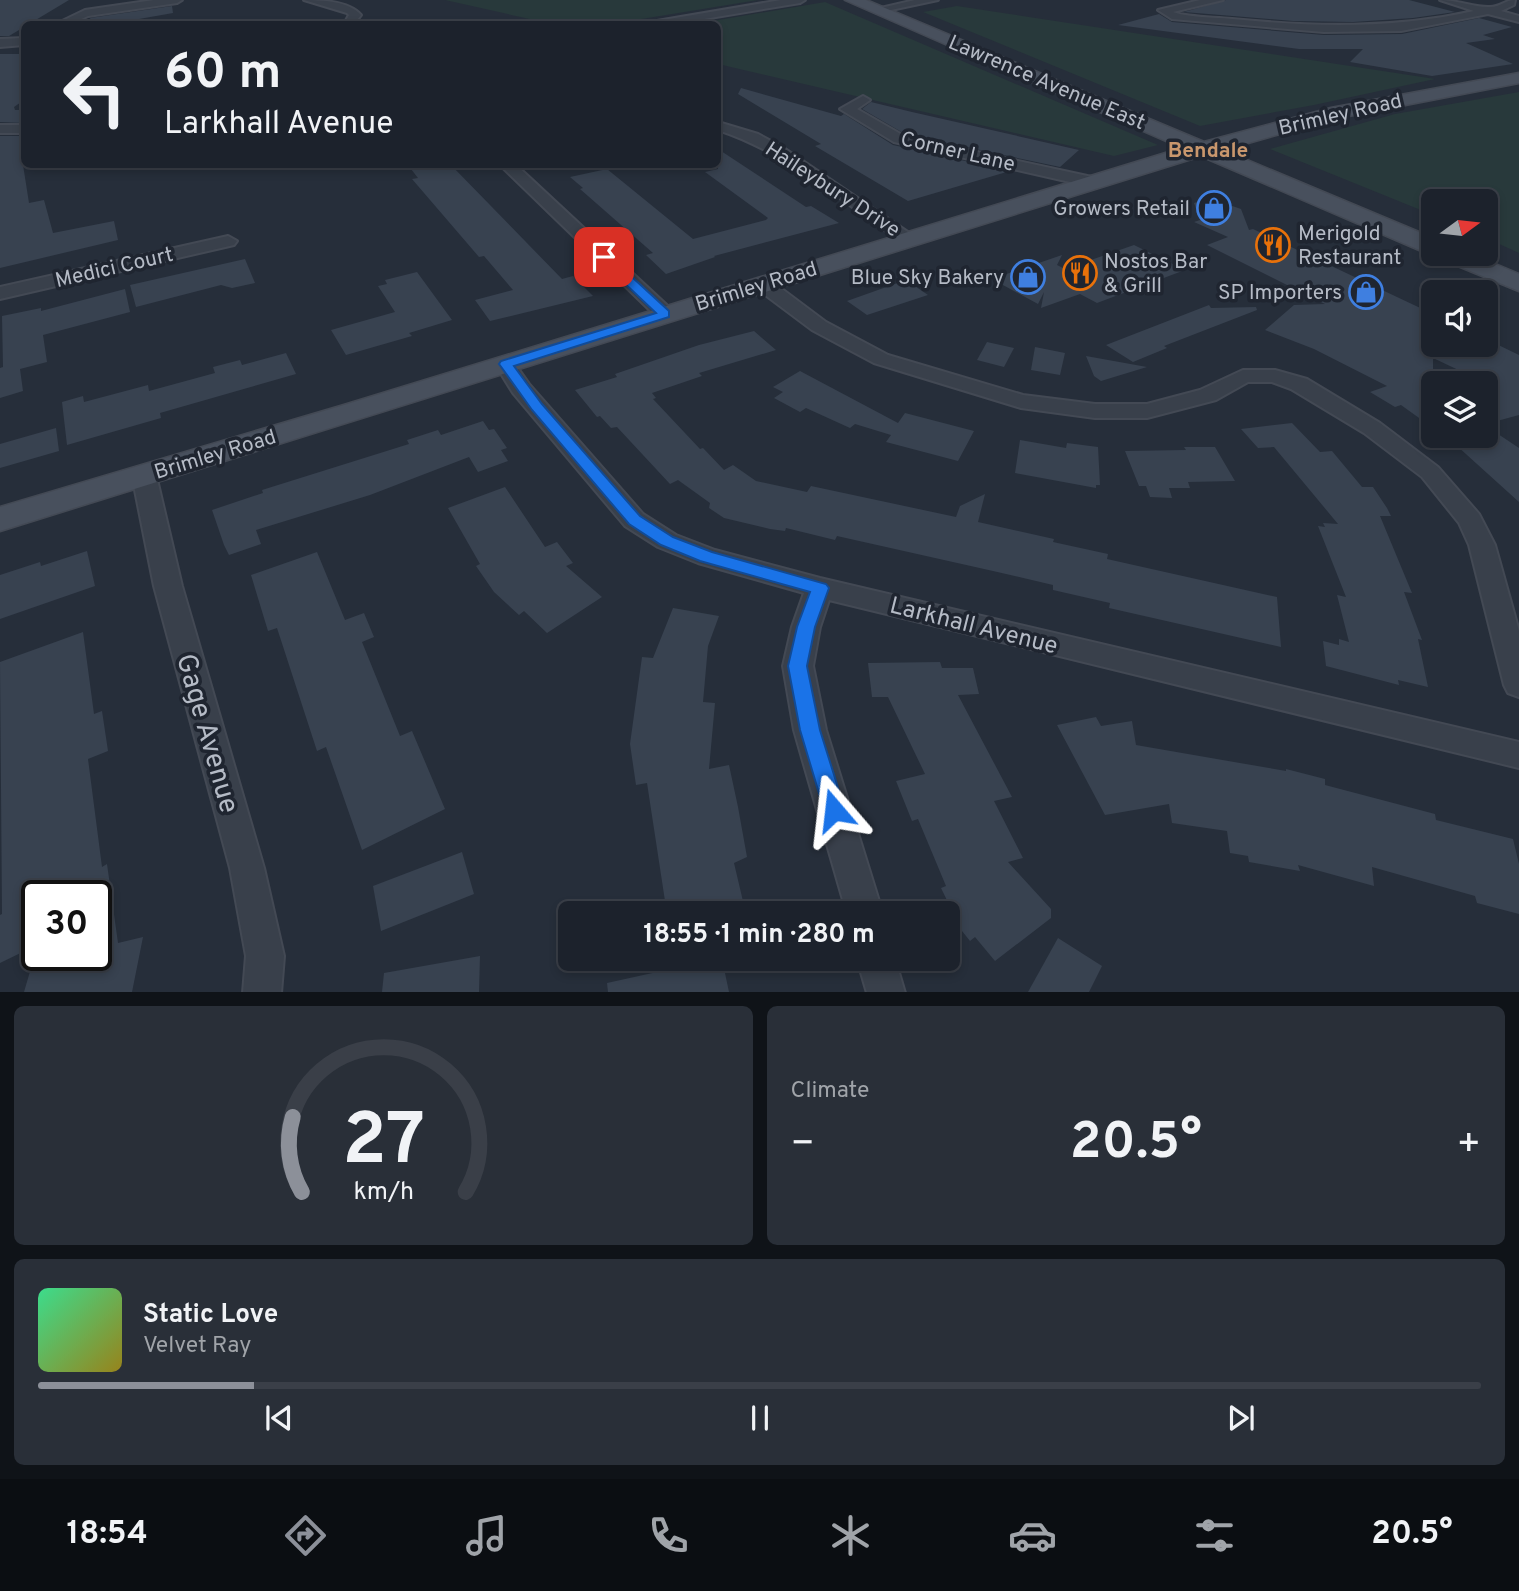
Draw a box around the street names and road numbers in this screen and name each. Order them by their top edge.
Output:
street label: Lawrence Avenue East [944,30,1149,137]
street label: Brimley Road [1276,88,1405,143]
street label: Corner Lane [898,126,1018,179]
street label: Haileybury Drive [759,136,905,244]
street label: Medici Court [53,242,176,295]
street label: Brimley Road [692,256,821,319]
street label: Brimley Road [151,424,280,487]
street label: Larkhall Avenue [886,592,1061,662]
street label: Gage Avenue [166,650,246,818]

